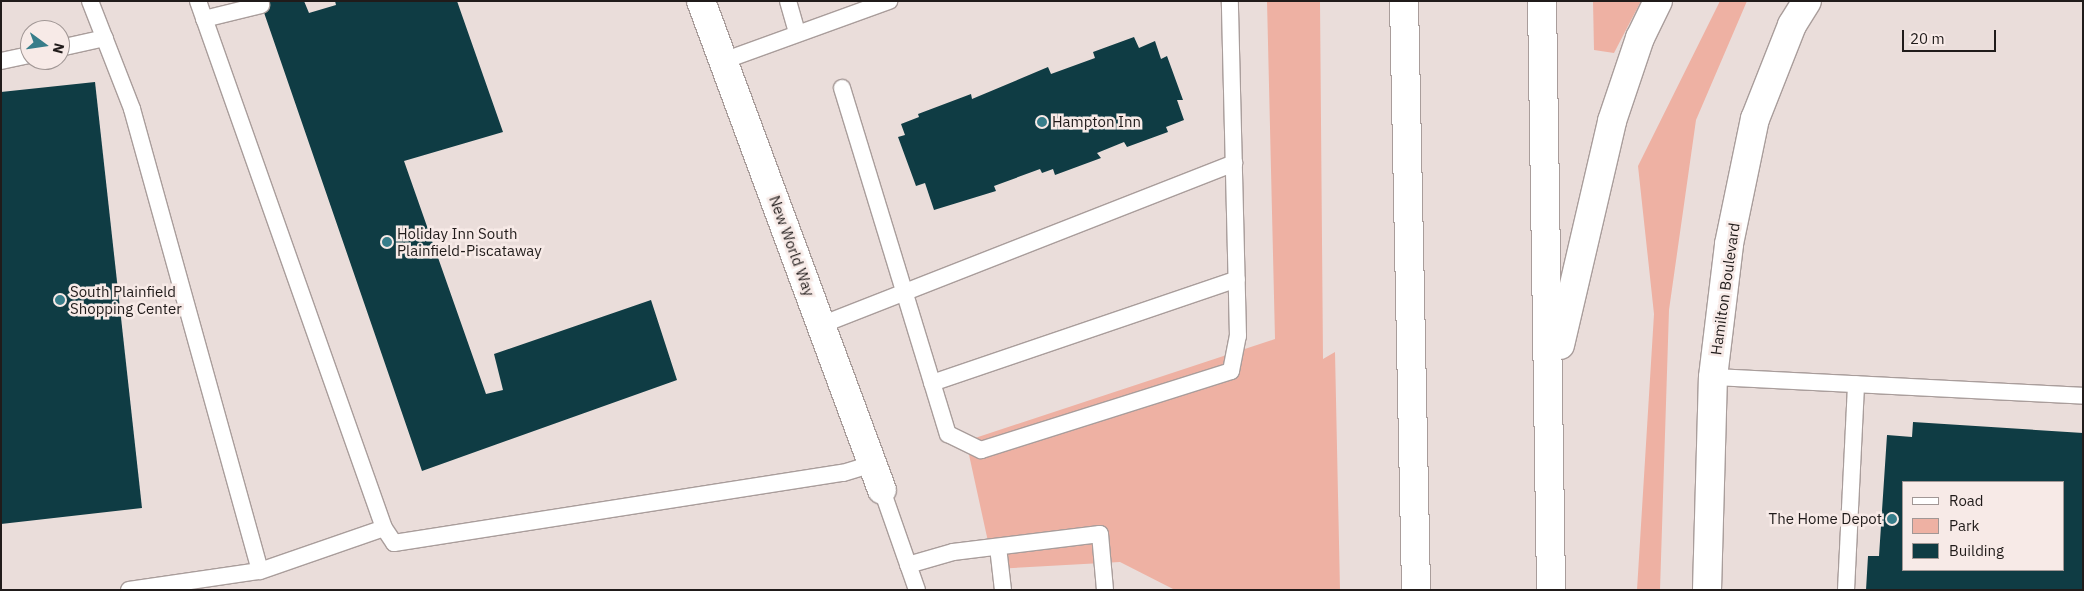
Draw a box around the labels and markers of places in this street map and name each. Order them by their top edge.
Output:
place label: Hampton Inn [1052,113,1141,131]
marker: Hampton Inn [1036,116,1048,128]
place label: Holiday Inn South Plainfield-Piscataway [397,224,542,259]
marker: Holiday Inn South Plainfield-Piscataway [381,236,393,248]
place label: South Plainfield Shopping Center [70,282,182,317]
marker: South Plainfield Shopping Center [54,294,66,306]
place label: The Home Depot [1769,510,1882,528]
marker: The Home Depot [1886,513,1898,525]

